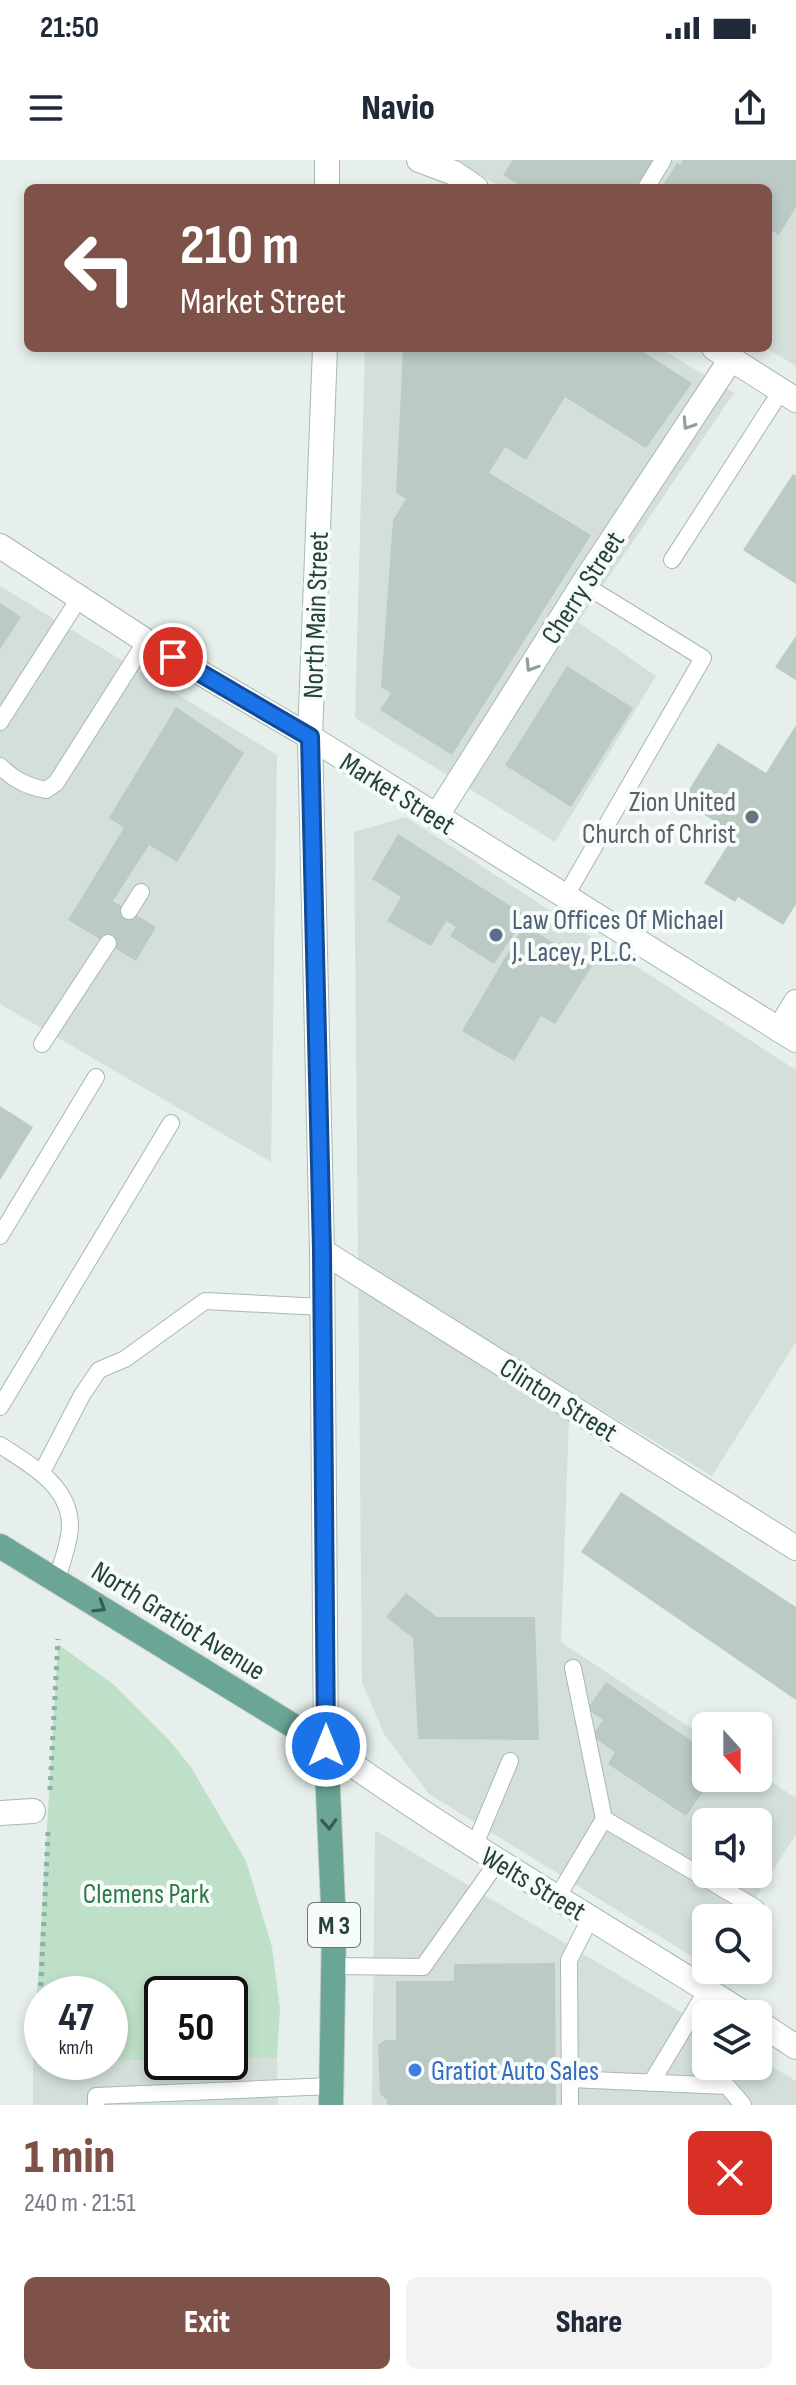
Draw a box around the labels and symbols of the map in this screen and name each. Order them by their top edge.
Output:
one-way arrow [683,416,698,430]
street label: Cherry Street [535,525,632,650]
street label: North Main Street [297,531,336,699]
pin [139,623,207,691]
one-way arrow [526,657,541,672]
street label: Market Street [334,746,461,842]
place label: Zion United Church of Christ [582,786,736,851]
marker: Zion United Church of Christ [743,808,761,826]
place label: Law Offices Of Michael J. Lacey, P.L.C. [511,904,724,969]
marker: Law Offices Of Michael J. Lacey, P.L.C. [487,926,505,944]
street label: Clinton Street [493,1351,623,1449]
street label: North Gratiot Avenue [85,1555,271,1688]
one-way arrow [91,1597,106,1612]
position arrow [284,1704,368,1788]
north arrow [692,1712,772,1792]
one-way arrow [321,1818,338,1831]
street label: Welts Street [475,1840,592,1928]
park label: Clemens Park [83,1878,210,1911]
road number: M 3 [308,1903,360,1947]
speed limit sign: 50 [144,1976,248,2080]
place label: Gratiot Auto Sales [431,2055,599,2088]
marker: Gratiot Auto Sales [406,2061,424,2079]

